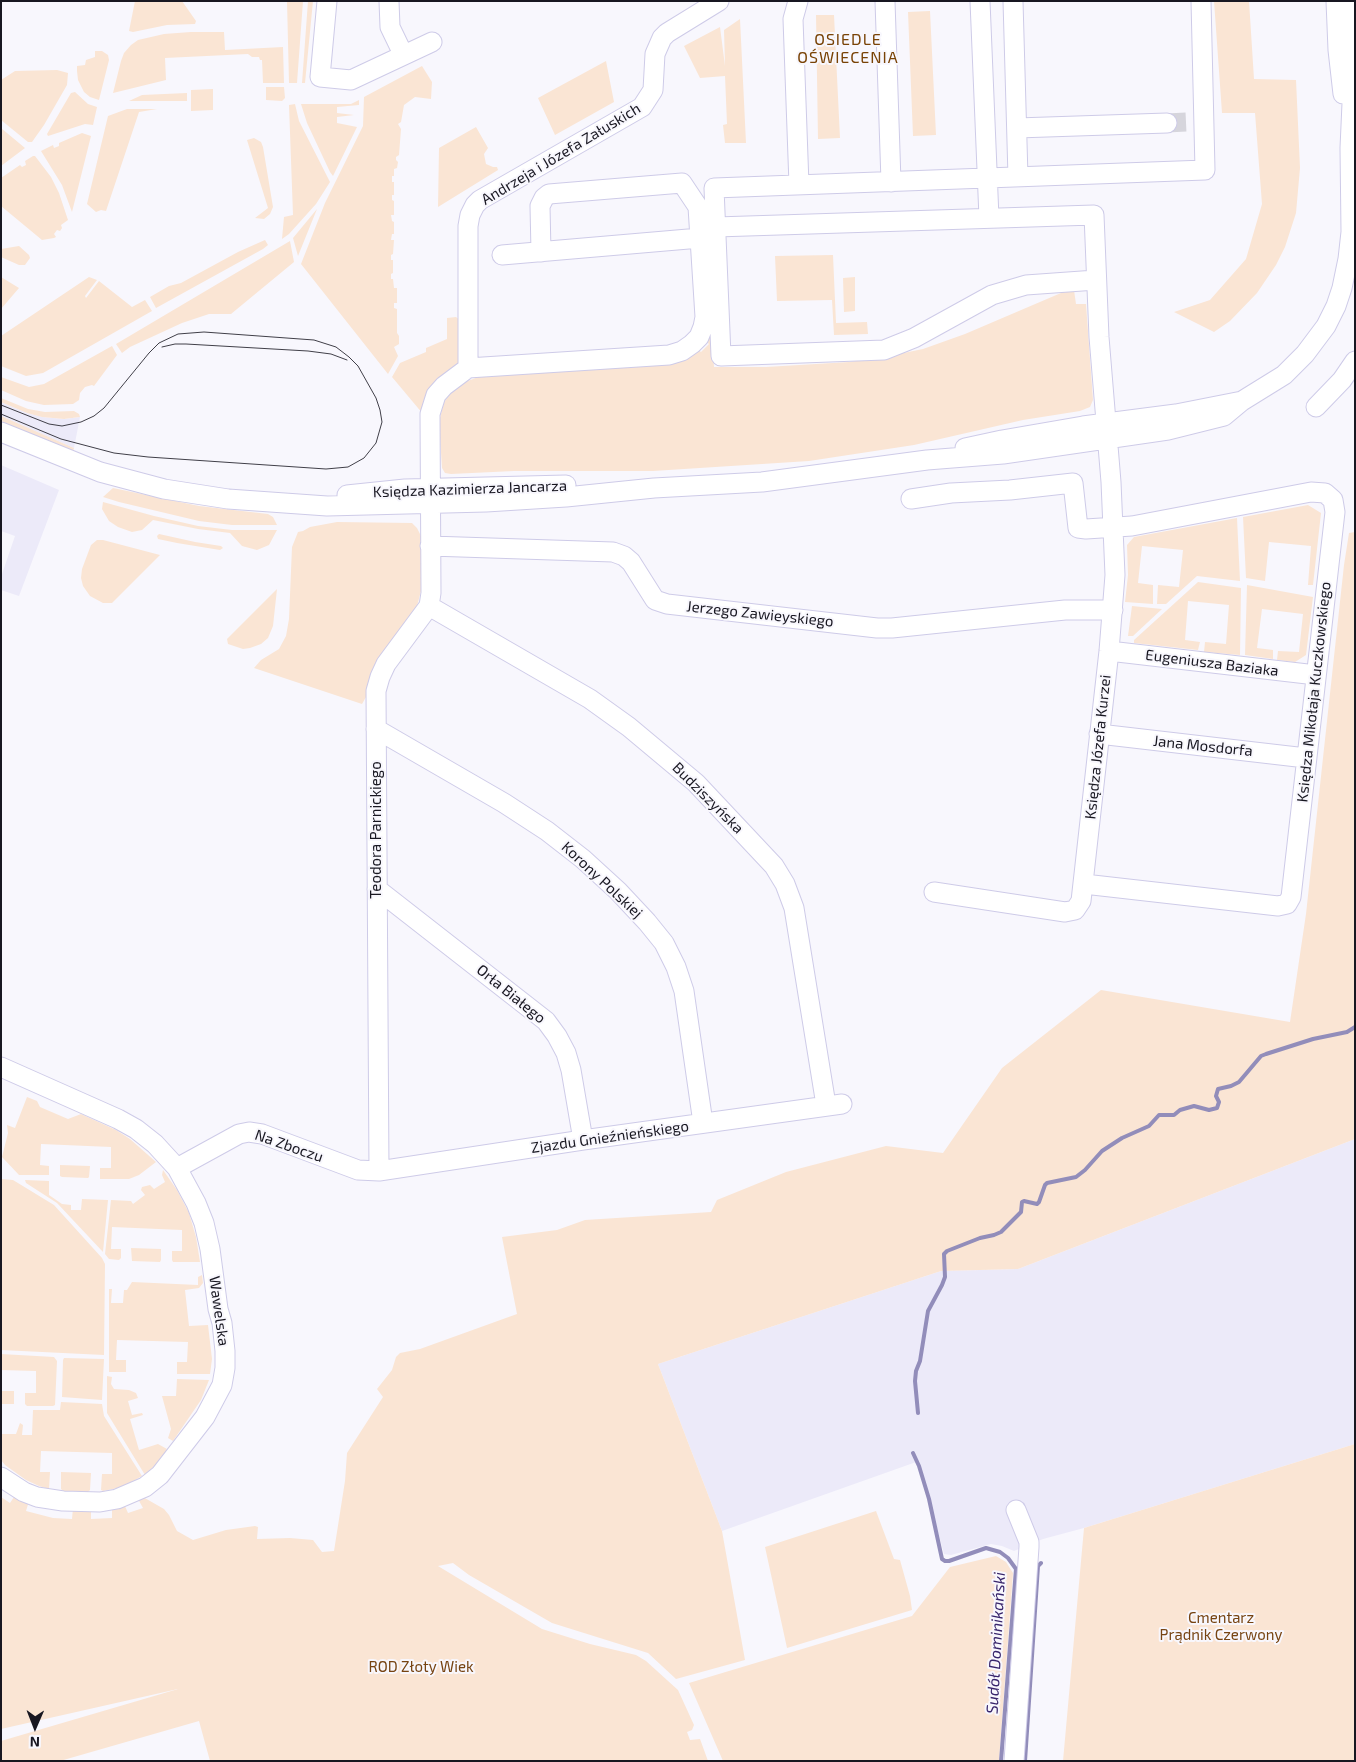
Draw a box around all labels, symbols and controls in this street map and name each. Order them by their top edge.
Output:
district label: OSIEDLE OŚWIECENIA [796,30,900,68]
street label: Andrzeja i Józefa Załuskich [478,99,644,209]
street label: Księdza Kazimierza Jancarza [373,477,567,501]
street label: Księdza Mikołaja Kuczkowskiego [1293,581,1335,803]
street label: Jerzego Zawieyskiego [686,597,834,631]
street label: Eugeniusza Baziaka [1144,646,1280,680]
street label: Księdza Józefa Kurzei [1081,674,1115,820]
street label: Jana Mosdorfa [1152,732,1254,760]
street label: Budziszyńska [669,759,747,837]
street label: Teodora Parnickiego [367,761,385,899]
street label: Korony Polskiej [558,838,646,922]
street label: Orła Białego [473,961,549,1027]
street label: Zjazdu Gnieźnieńskiego [530,1117,690,1157]
street label: Na Zboczu [252,1126,326,1166]
street label: Wawelska [205,1275,233,1347]
water label: Sudół Dominikański [983,1571,1009,1715]
park label: Cmentarz Prądnik Czerwony [1160,1609,1282,1644]
park label: ROD Złoty Wiek [368,1658,474,1676]
north arrow [10,1702,60,1752]
text: N [30,1734,40,1751]

